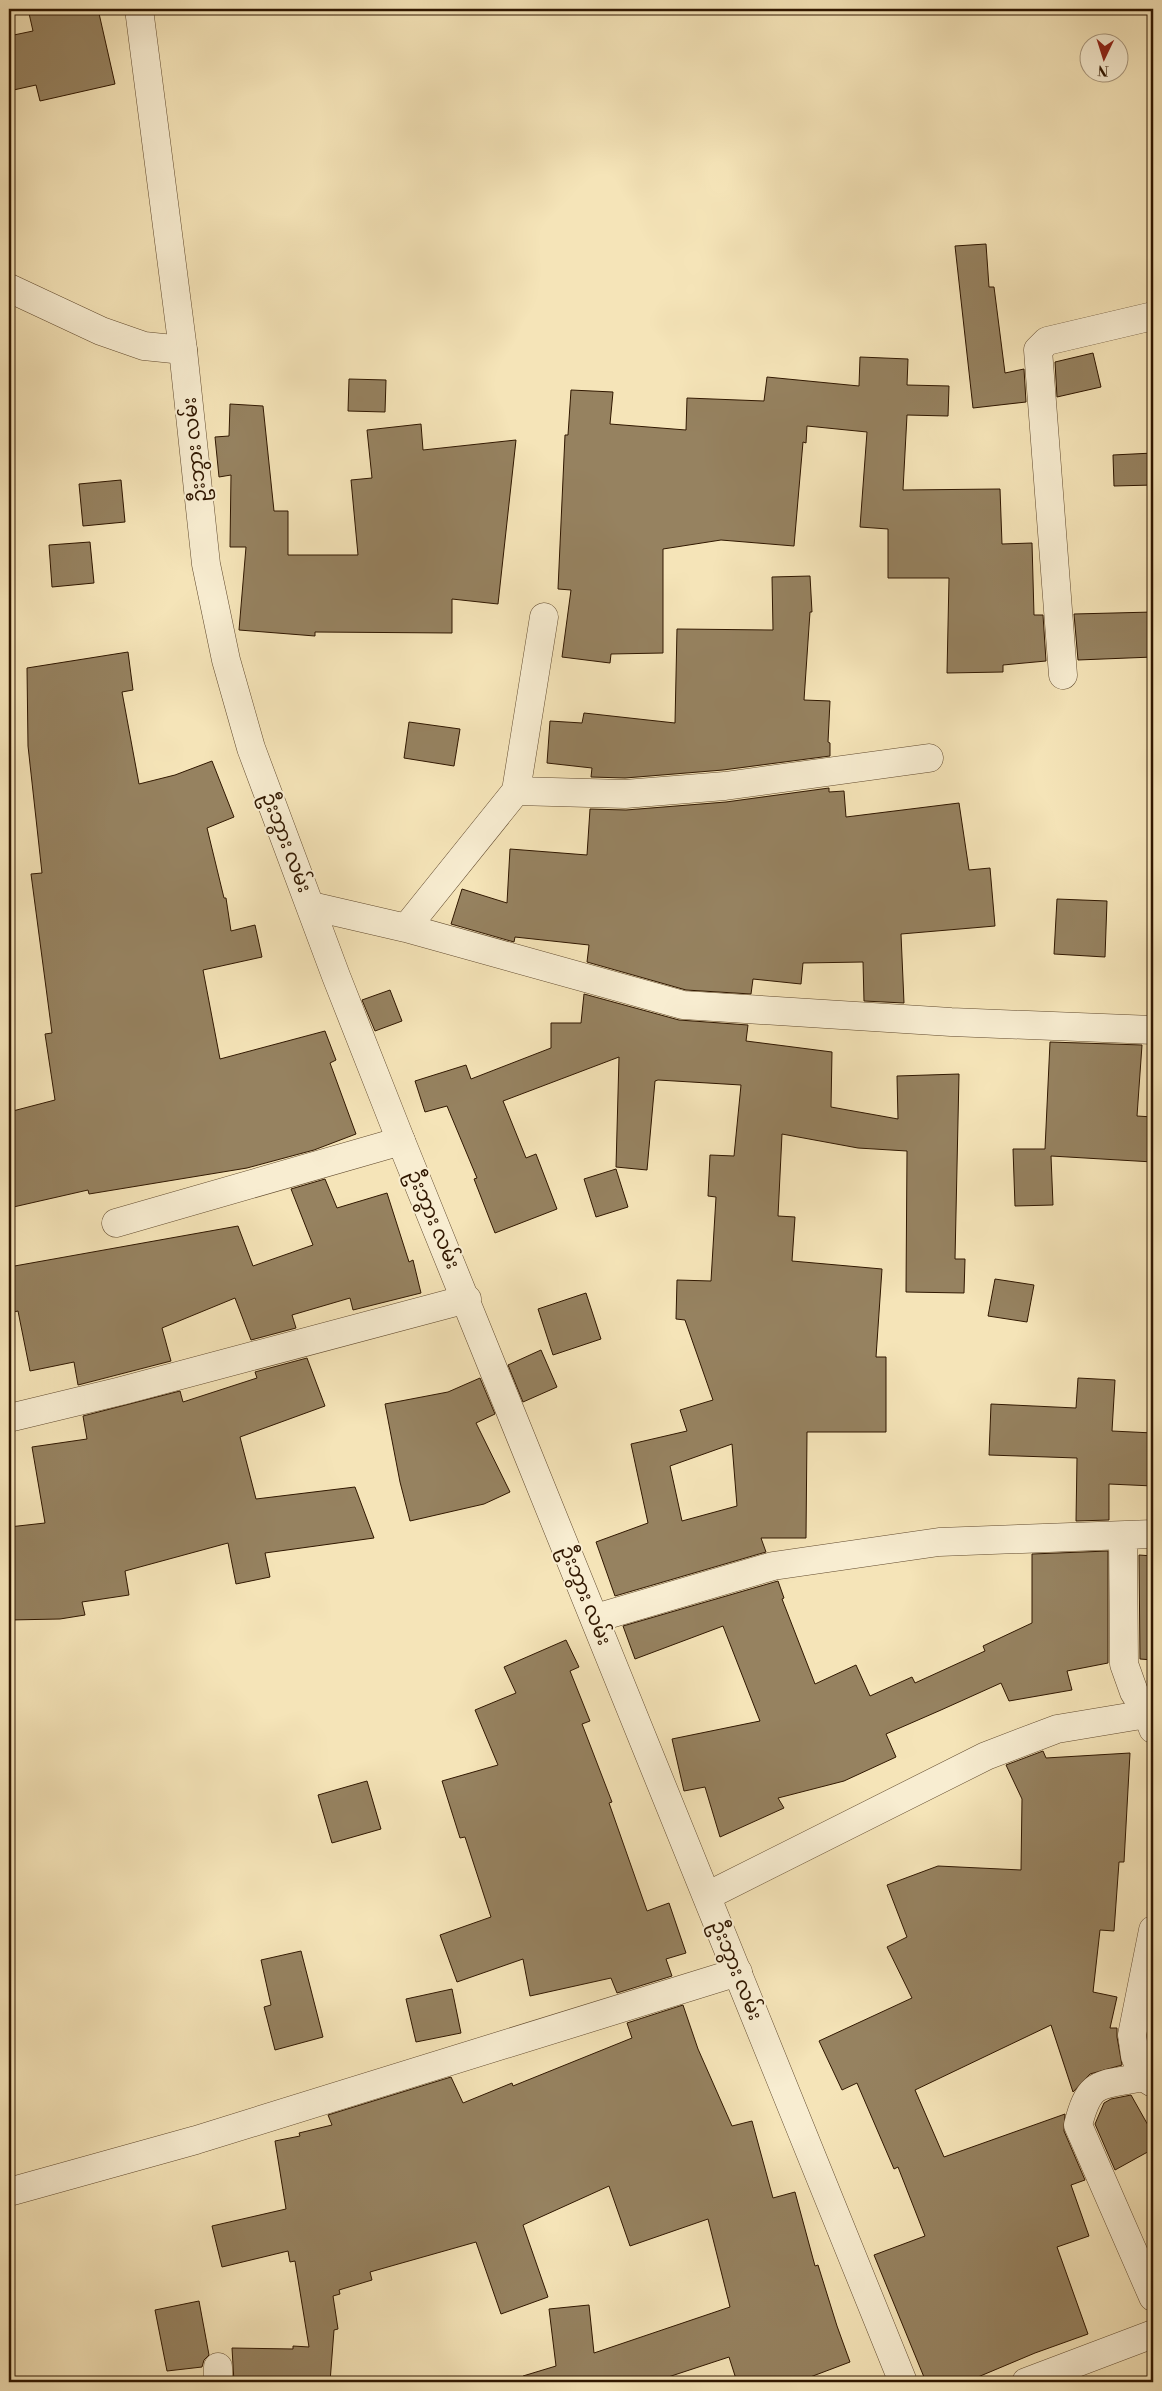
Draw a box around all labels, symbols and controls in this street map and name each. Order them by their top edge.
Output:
north arrow [1080,32,1130,82]
text: N [1097,61,1109,79]
street label: ဦးဘွား လမ်း [175,396,215,504]
street label: ဦးဘွား လမ်း [253,788,319,897]
street label: ဦးဘွား လမ်း [399,1165,468,1274]
street label: ဦးဘွား လမ်း [551,1541,619,1650]
street label: ဦးဘွား လမ်း [702,1916,770,2025]

